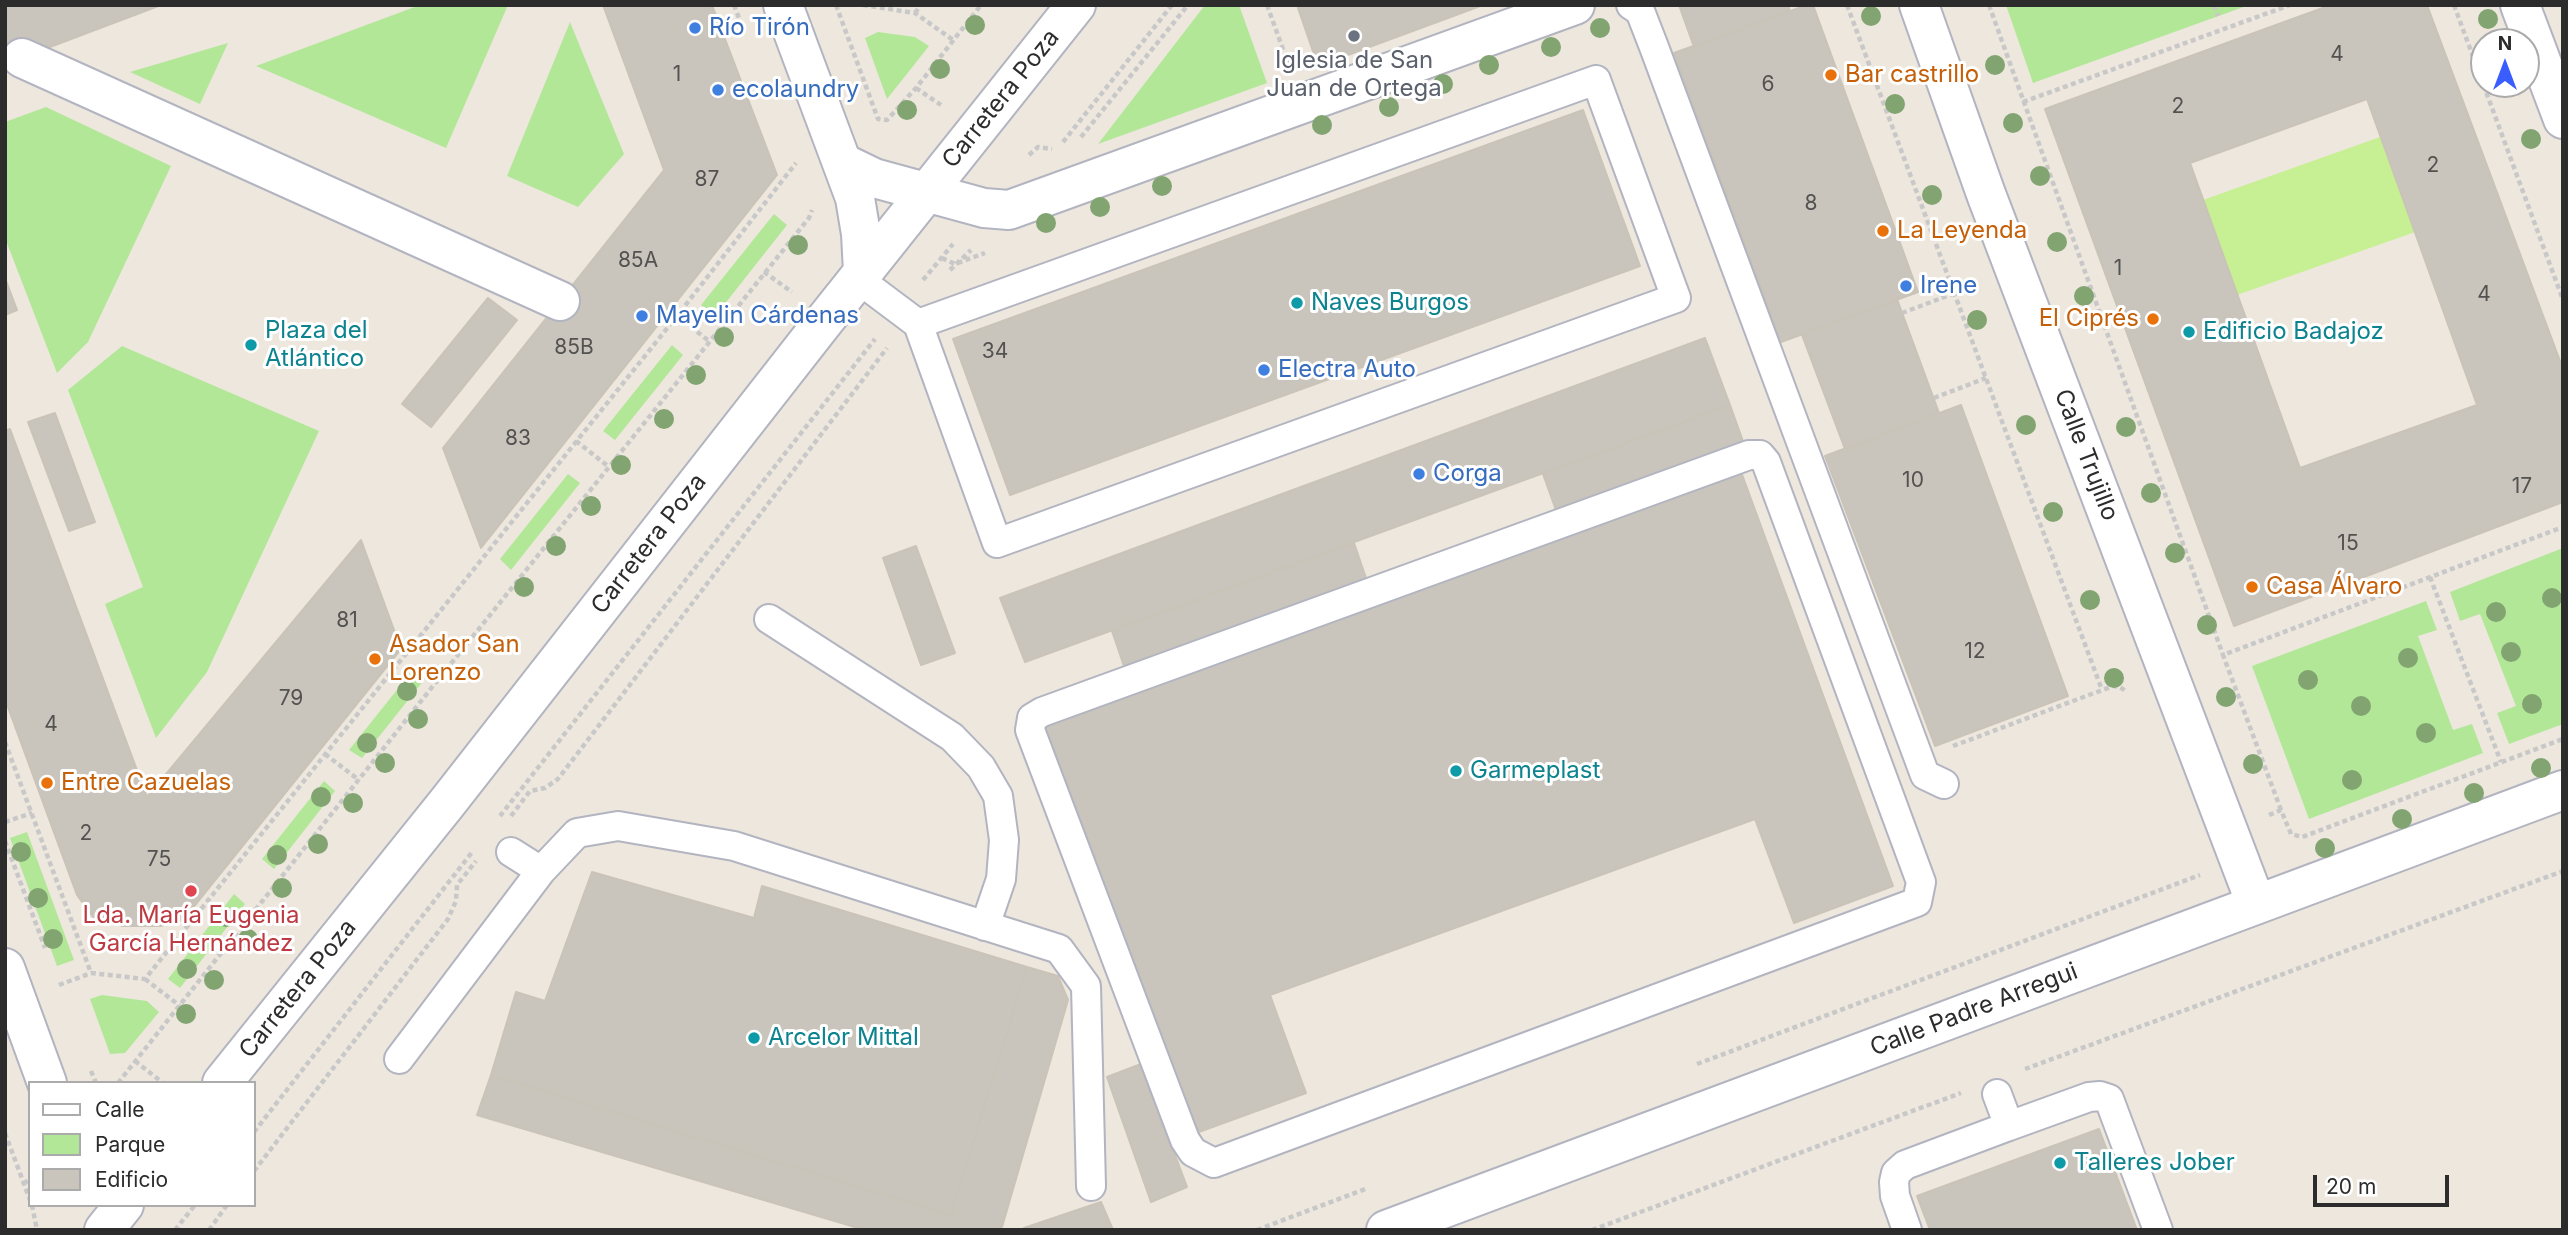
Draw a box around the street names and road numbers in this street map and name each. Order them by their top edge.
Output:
street label: Carretera Poza [936,24,1066,174]
street label: Calle Trujillo [2048,385,2124,525]
street label: Carretera Poza [585,468,713,620]
street label: Carretera Poza [233,914,363,1064]
street label: Calle Padre Arregui [1866,957,2082,1063]

